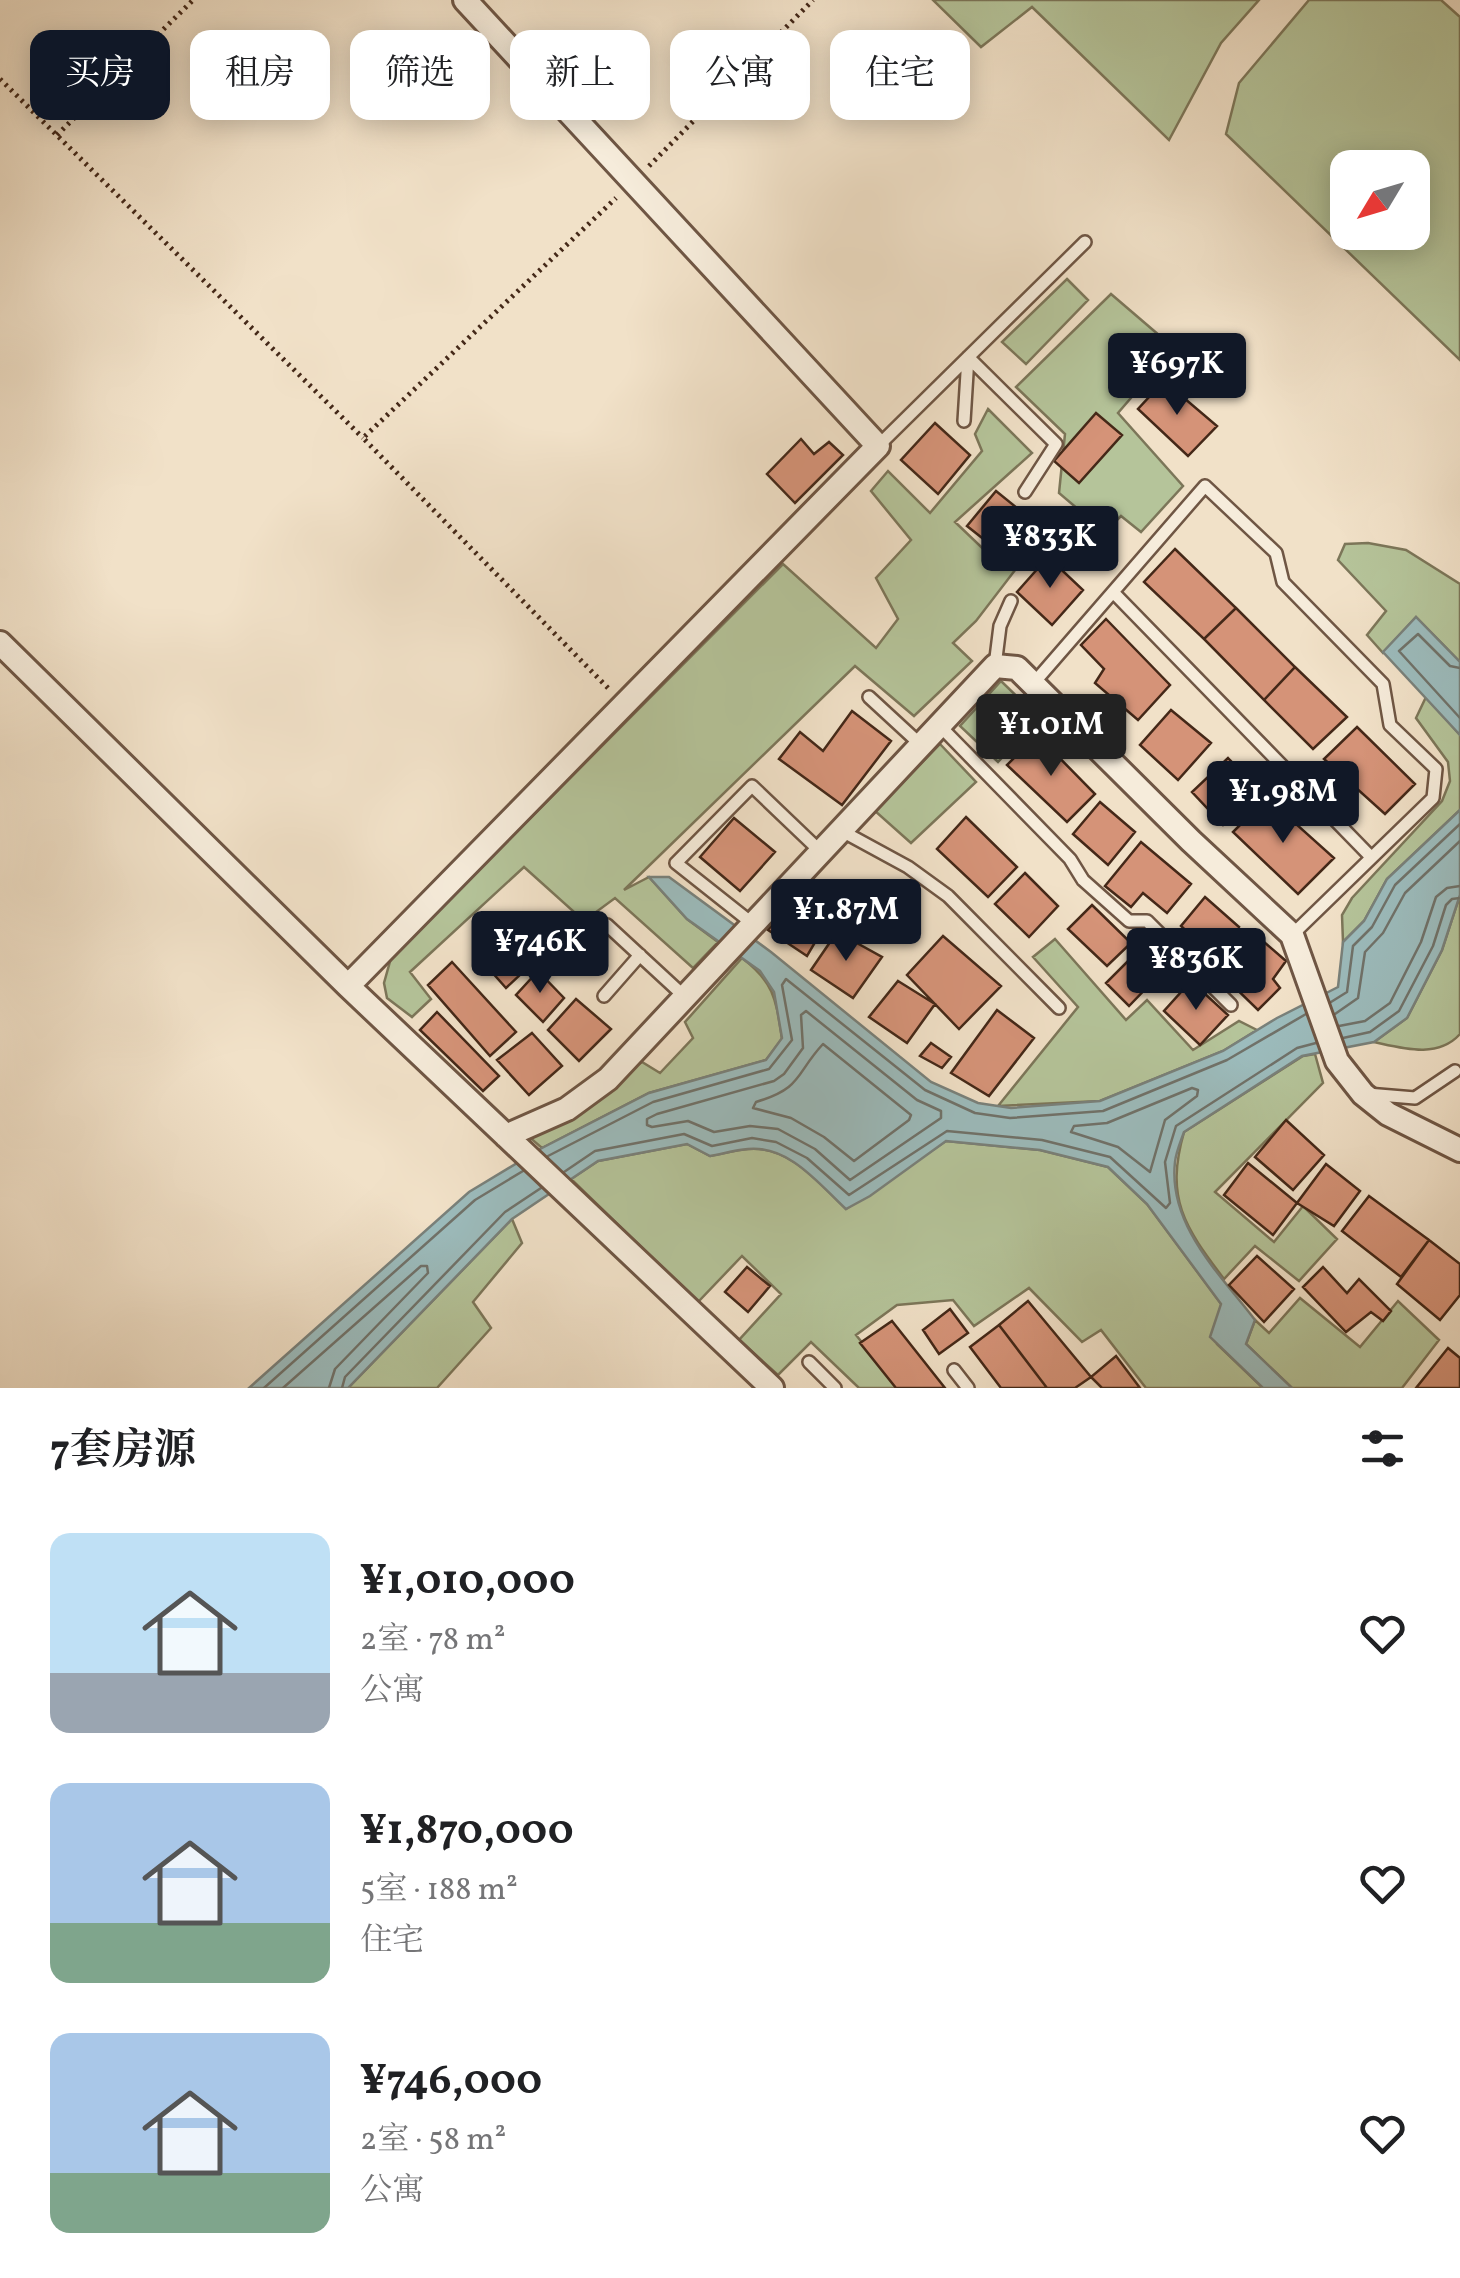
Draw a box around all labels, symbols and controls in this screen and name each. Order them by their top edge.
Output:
chip: 买房 [30,30,170,120]
chip: 租房 [190,30,330,120]
chip: 筛选 [350,30,490,120]
chip: 新上 [510,30,650,120]
chip: 公寓 [670,30,810,120]
chip: 住宅 [830,30,970,120]
north arrow [1330,150,1430,250]
map controls [1330,150,1430,250]
pin: ¥697K [1107,333,1247,418]
text: ¥697K [1130,343,1224,387]
pin: ¥833K [980,506,1120,591]
text: ¥833K [1003,516,1097,560]
pin: ¥1.01M [970,694,1132,779]
text: ¥1.01M [998,704,1104,748]
pin: ¥1.98M [1202,761,1364,846]
text: ¥1.98M [1229,771,1337,815]
pin: ¥1.87M [765,879,927,964]
text: ¥1.87M [793,889,899,933]
pin: ¥746K [470,911,610,996]
text: ¥746K [494,921,586,965]
pin: ¥836K [1126,928,1266,1013]
text: ¥836K [1149,938,1243,982]
icon: filters [1355,1421,1410,1476]
text: 7套房源 [50,1423,196,1482]
text: ¥1,010,000 [360,1553,575,1612]
icon: home [130,1573,250,1693]
icon: heart [1355,1606,1410,1661]
text: 2室 · 78 m² [360,1619,506,1663]
text: 公寓 [360,1670,424,1714]
text: ¥1,870,000 [360,1803,574,1862]
icon: home [130,1823,250,1943]
icon: heart [1355,1856,1410,1911]
text: 5室 · 188 m² [360,1869,518,1913]
text: 住宅 [360,1920,424,1964]
text: ¥746,000 [360,2053,542,2112]
icon: home [130,2073,250,2193]
icon: heart [1355,2106,1410,2161]
text: 2室 · 58 m² [360,2119,506,2163]
text: 公寓 [360,2170,424,2214]

